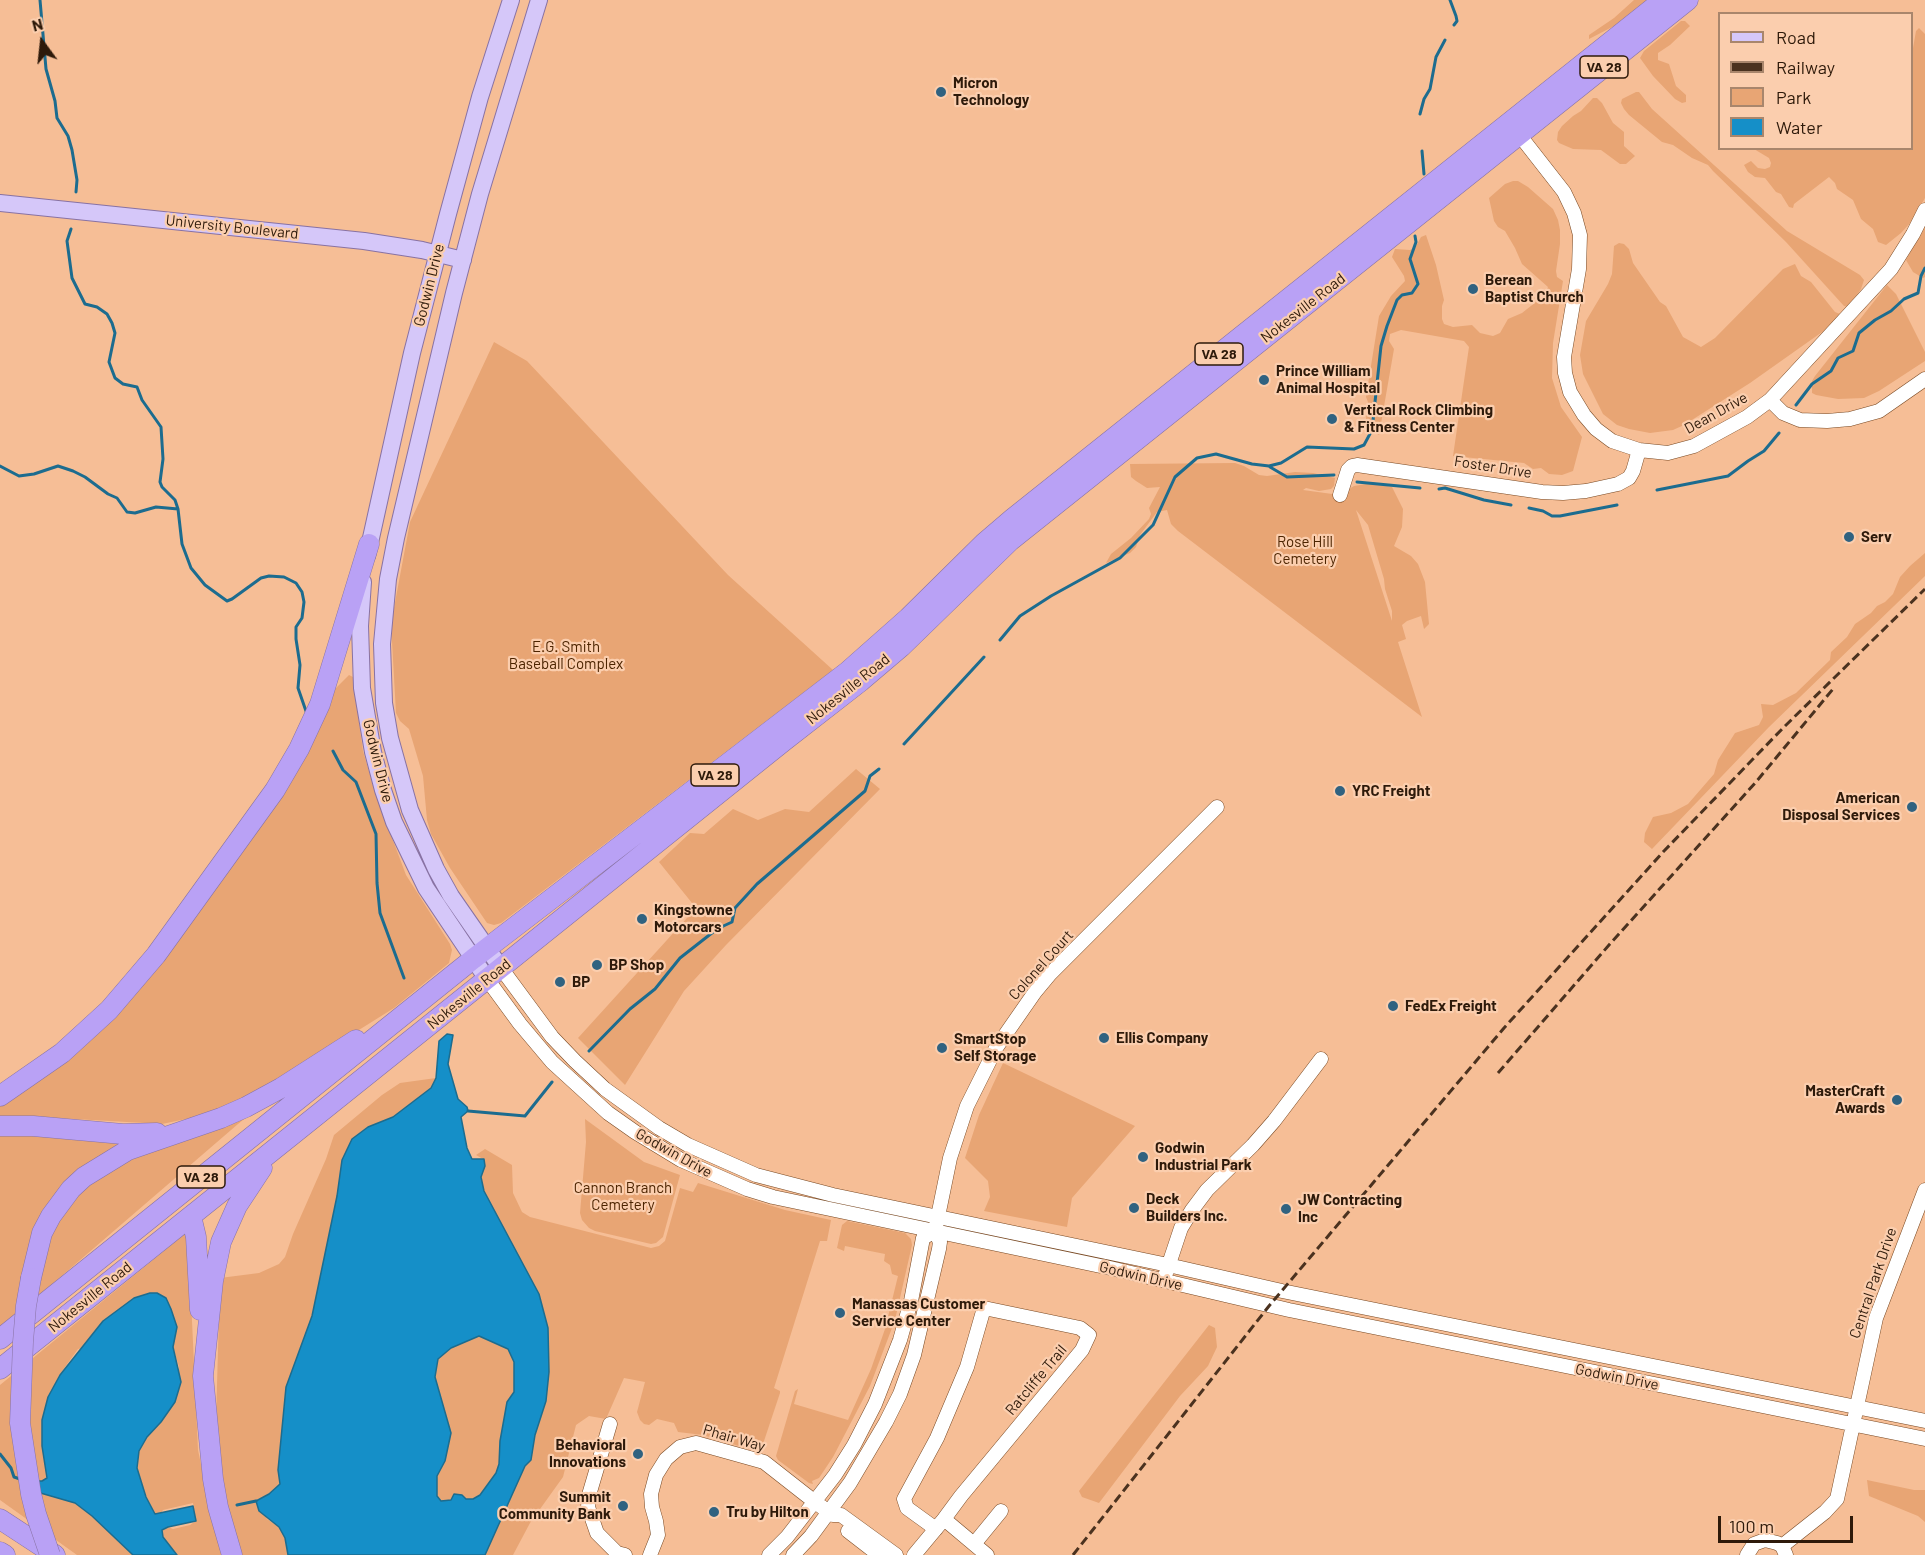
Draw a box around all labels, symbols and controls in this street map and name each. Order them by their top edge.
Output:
north arrow [12,12,72,72]
legend [1718,12,1913,150]
text: N [30,14,45,35]
text: Road [1776,26,1816,48]
road number: VA 28 [1580,56,1628,78]
text: Railway [1776,56,1835,78]
place label: Micron Technology [953,74,1029,109]
marker: Micron Technology [934,85,948,99]
text: Park [1776,86,1811,108]
text: Water [1776,116,1823,138]
street label: University Boulevard [165,211,299,243]
street label: Godwin Drive [410,242,448,328]
street label: Nokesville Road [1257,269,1349,347]
place label: Berean Baptist Church [1485,271,1584,306]
marker: Berean Baptist Church [1466,282,1480,296]
road number: VA 28 [1195,343,1243,365]
place label: Prince William Animal Hospital [1276,362,1380,397]
marker: Prince William Animal Hospital [1257,373,1271,387]
street label: Dean Drive [1681,388,1751,438]
place label: Vertical Rock Climbing & Fitness Center [1344,401,1493,436]
marker: Vertical Rock Climbing & Fitness Center [1325,412,1339,426]
street label: Foster Drive [1453,452,1533,482]
place label: Serv [1861,528,1892,546]
marker: Serv [1842,530,1856,544]
park label: Rose Hill Cemetery [1273,533,1337,568]
park label: E.G. Smith Baseball Complex [509,638,623,673]
street label: Nokesville Road [803,650,893,728]
street label: Godwin Drive [359,718,397,804]
road number: VA 28 [691,764,739,786]
place label: YRC Freight [1352,782,1430,800]
marker: YRC Freight [1333,784,1347,798]
place label: American Disposal Services [1782,789,1900,824]
marker: American Disposal Services [1905,800,1919,814]
place label: Kingstowne Motorcars [654,901,733,936]
marker: Kingstowne Motorcars [635,912,649,926]
street label: Colonel Court [1005,926,1077,1004]
street label: Nokesville Road [424,955,514,1033]
place label: BP Shop [609,956,664,974]
marker: BP Shop [590,958,604,972]
place label: BP [572,973,590,991]
marker: BP [553,975,567,989]
place label: FedEx Freight [1405,997,1497,1015]
marker: FedEx Freight [1386,999,1400,1013]
place label: Ellis Company [1116,1029,1208,1047]
place label: SmartStop Self Storage [954,1030,1037,1065]
marker: Ellis Company [1097,1031,1111,1045]
marker: SmartStop Self Storage [935,1041,949,1055]
place label: MasterCraft Awards [1805,1082,1885,1117]
marker: MasterCraft Awards [1890,1093,1904,1107]
street label: Godwin Drive [633,1125,715,1181]
place label: Godwin Industrial Park [1155,1139,1252,1174]
marker: Godwin Industrial Park [1136,1150,1150,1164]
road number: VA 28 [177,1166,225,1188]
park label: Cannon Branch Cemetery [574,1179,672,1214]
place label: Deck Builders Inc. [1146,1190,1228,1225]
place label: JW Contracting Inc [1298,1191,1402,1226]
marker: Deck Builders Inc. [1127,1201,1141,1215]
marker: JW Contracting Inc [1279,1202,1293,1216]
street label: Central Park Drive [1846,1225,1900,1341]
street label: Nokesville Road [45,1258,135,1336]
street label: Godwin Drive [1098,1258,1184,1294]
place label: Manassas Customer Service Center [852,1295,985,1330]
marker: Manassas Customer Service Center [833,1306,847,1320]
street label: Ratcliffe Trail [1001,1341,1071,1419]
street label: Godwin Drive [1574,1360,1660,1394]
street label: Phair Way [701,1421,767,1455]
place label: Behavioral Innovations [549,1436,626,1471]
marker: Behavioral Innovations [631,1447,645,1461]
place label: Summit Community Bank [499,1488,611,1523]
marker: Summit Community Bank [616,1499,630,1513]
place label: Tru by Hilton [726,1503,809,1521]
scale bar [1721,1504,1856,1542]
marker: Tru by Hilton [707,1505,721,1519]
text: 100 m [1729,1515,1774,1537]

